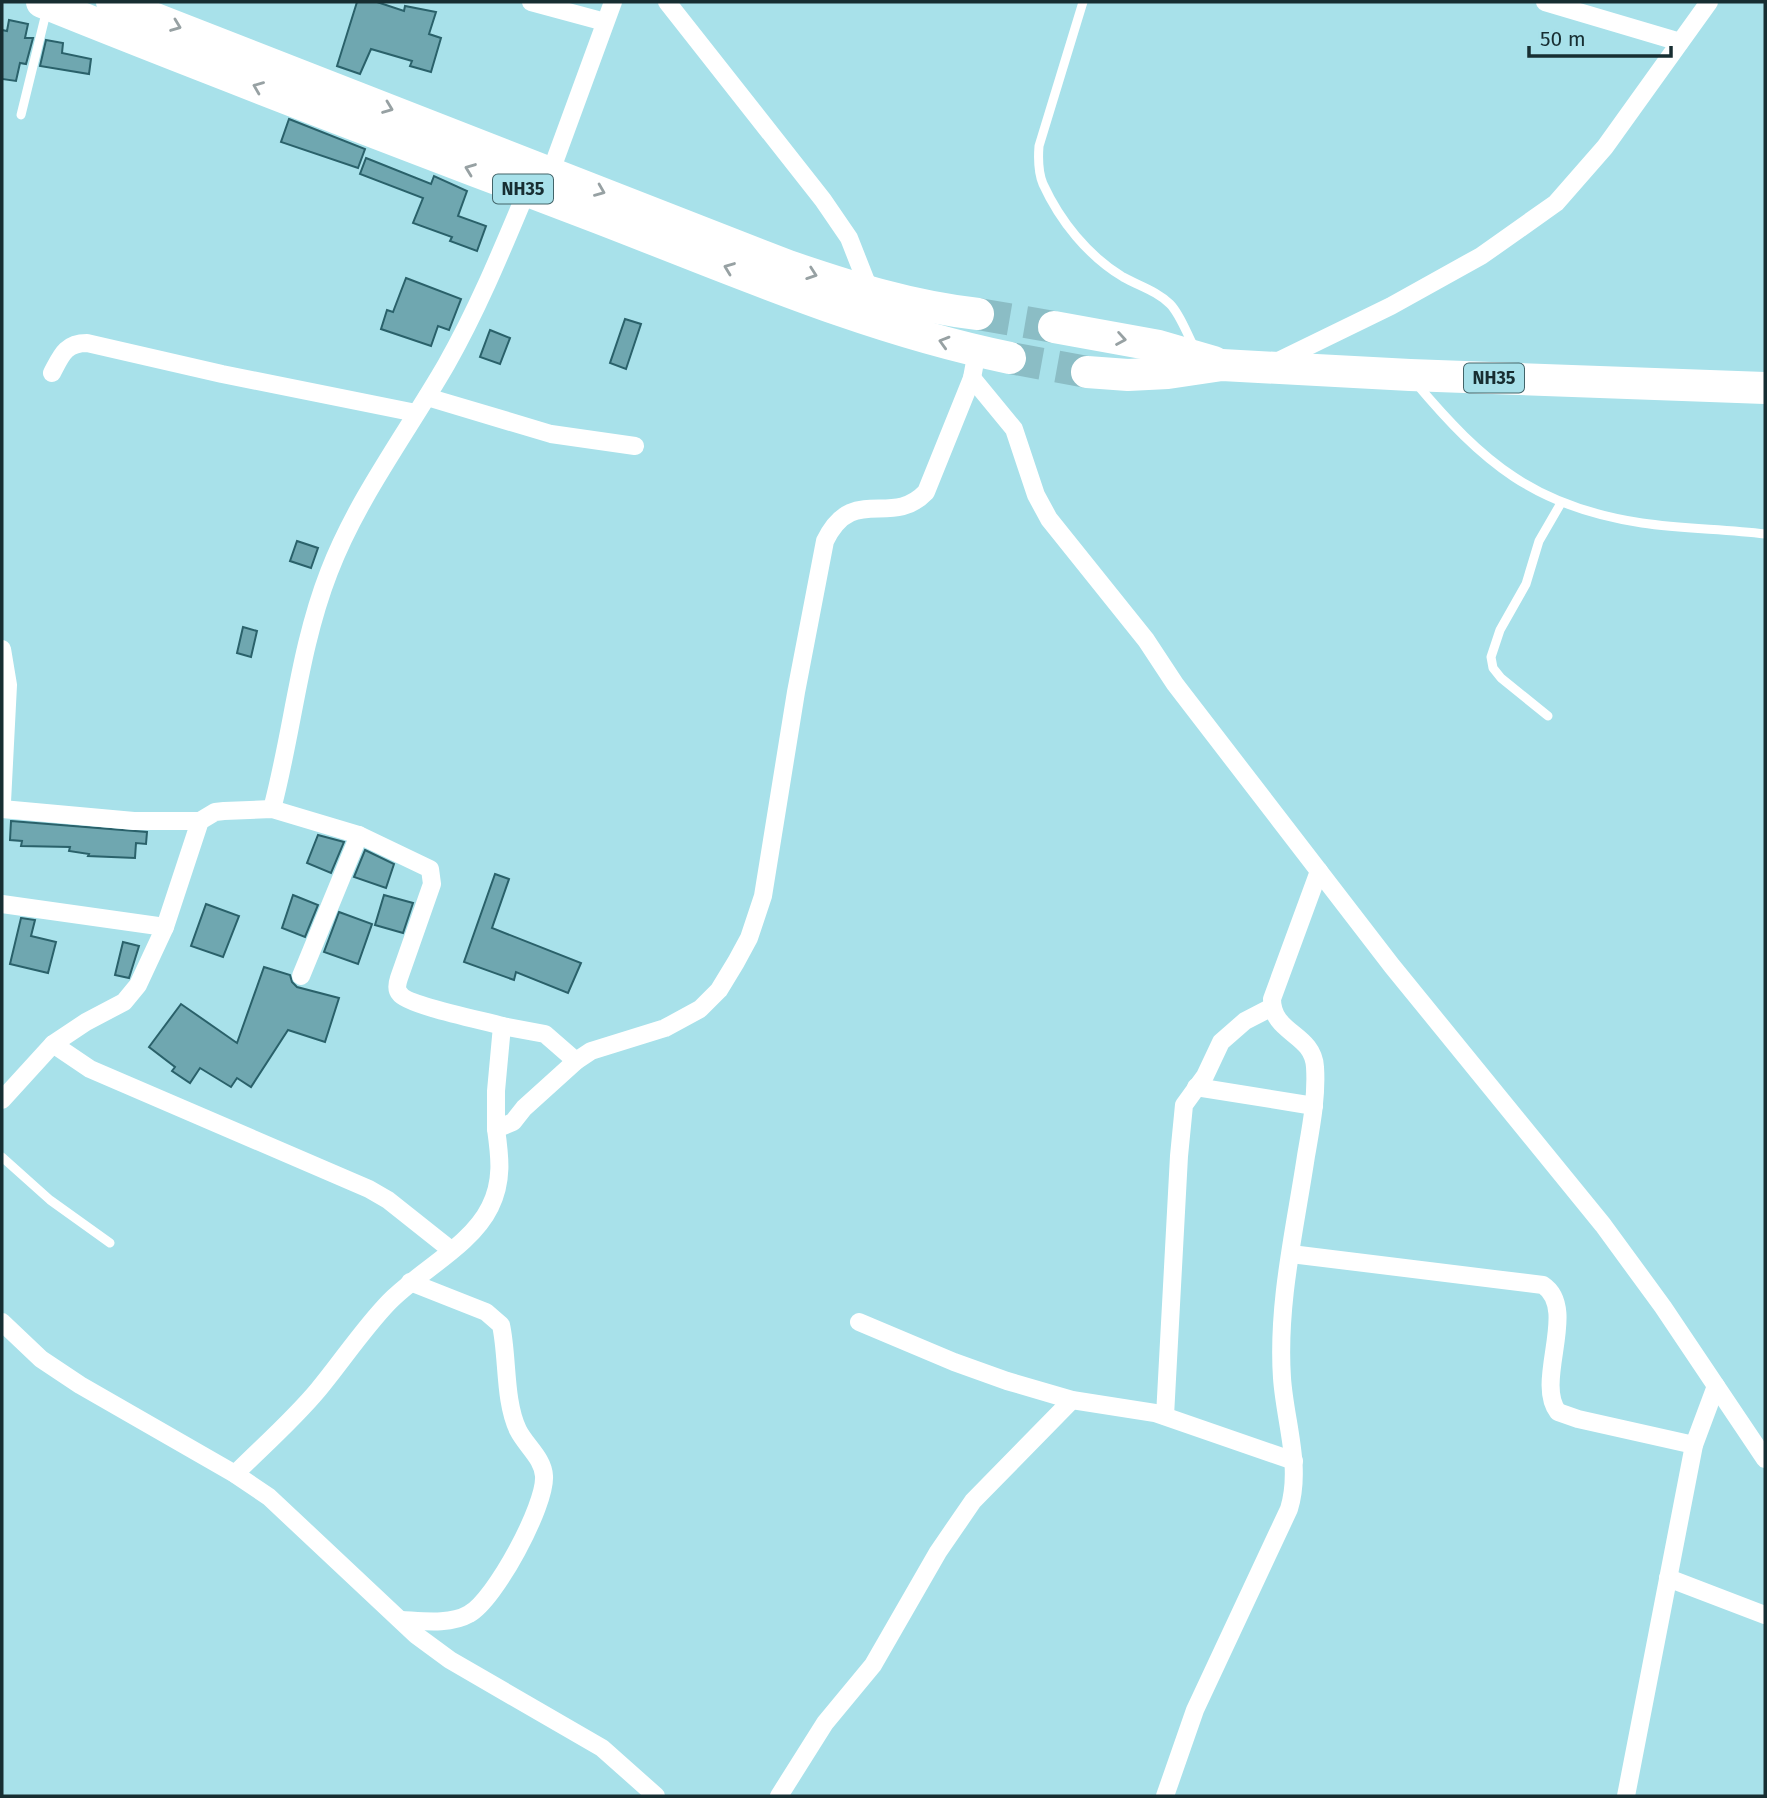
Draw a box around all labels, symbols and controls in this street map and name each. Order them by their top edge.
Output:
scale bar [1529,14,1671,58]
one-way arrow [169,18,181,32]
text: 50 m [1540,26,1586,52]
one-way arrow [253,81,265,95]
one-way arrow [382,100,394,114]
one-way arrow [465,164,477,178]
road number: NH35 [493,174,553,204]
one-way arrow [593,183,605,197]
one-way arrow [723,262,735,276]
one-way arrow [805,266,818,280]
one-way arrow [1115,331,1127,346]
one-way arrow [938,335,950,350]
road number: NH35 [1464,364,1524,392]

